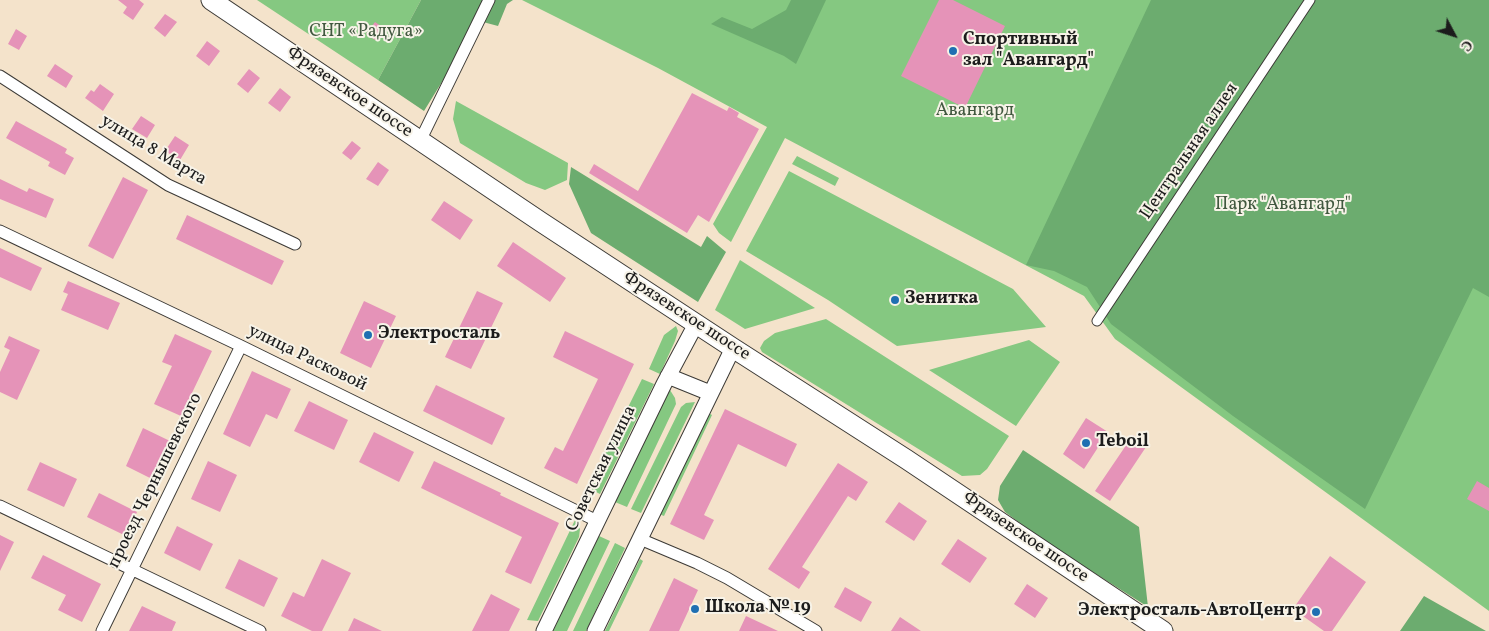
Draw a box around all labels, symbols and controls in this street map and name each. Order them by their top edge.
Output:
north arrow [1429,10,1479,60]
park label: СНТ «Радуга» [309,22,423,44]
place label: Спортивный зал "Авангард" [963,30,1094,72]
text: С [1456,35,1476,55]
street label: Фрязевское шоссе [282,43,416,143]
marker: Спортивный зал "Авангард" [947,45,959,57]
street label: Центральная аллея [1136,80,1244,224]
park label: Авангард [936,101,1014,123]
street label: улица 8 Марта [96,111,210,191]
park label: Парк "Авангард" [1215,195,1351,217]
street label: Фрязевское шоссе [618,268,754,366]
place label: Зенитка [905,289,978,311]
marker: Зенитка [889,294,901,306]
street label: улица Расковой [244,321,370,397]
place label: Электросталь [378,324,500,346]
marker: Электросталь [362,329,374,341]
street label: проезд Чернышевского [104,390,208,572]
street label: Советская улица [562,402,642,536]
place label: Teboil [1096,432,1149,454]
marker: Teboil [1080,437,1092,449]
street label: Фрязевское шоссе [958,488,1092,588]
place label: Школа № 19 [705,598,811,620]
place label: Электросталь-АвтоЦентр [1078,601,1306,623]
marker: Школа № 19 [689,603,701,615]
marker: Электросталь-АвтоЦентр [1310,606,1322,618]

